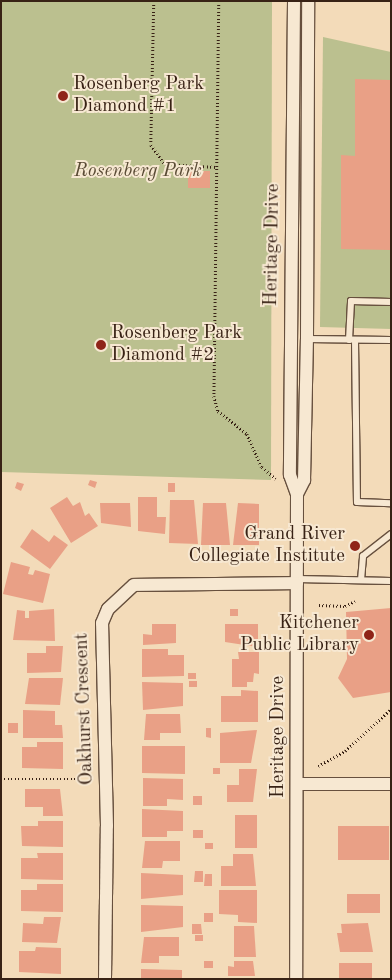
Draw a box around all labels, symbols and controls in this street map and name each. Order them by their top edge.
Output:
place label: Rosenberg Park Diamond #1 [73,74,204,118]
marker: Rosenberg Park Diamond #1 [57,90,69,102]
park label: Rosenberg Park [74,161,202,183]
street label: Heritage Drive [261,183,285,307]
place label: Rosenberg Park Diamond #2 [111,323,242,367]
marker: Rosenberg Park Diamond #2 [95,339,107,351]
place label: Grand River Collegiate Institute [188,524,345,568]
marker: Grand River Collegiate Institute [349,540,361,552]
place label: Kitchener Public Library [240,613,359,657]
marker: Kitchener Public Library [363,629,375,641]
street label: Oakhurst Crescent [71,632,99,786]
street label: Heritage Drive [268,676,290,798]

